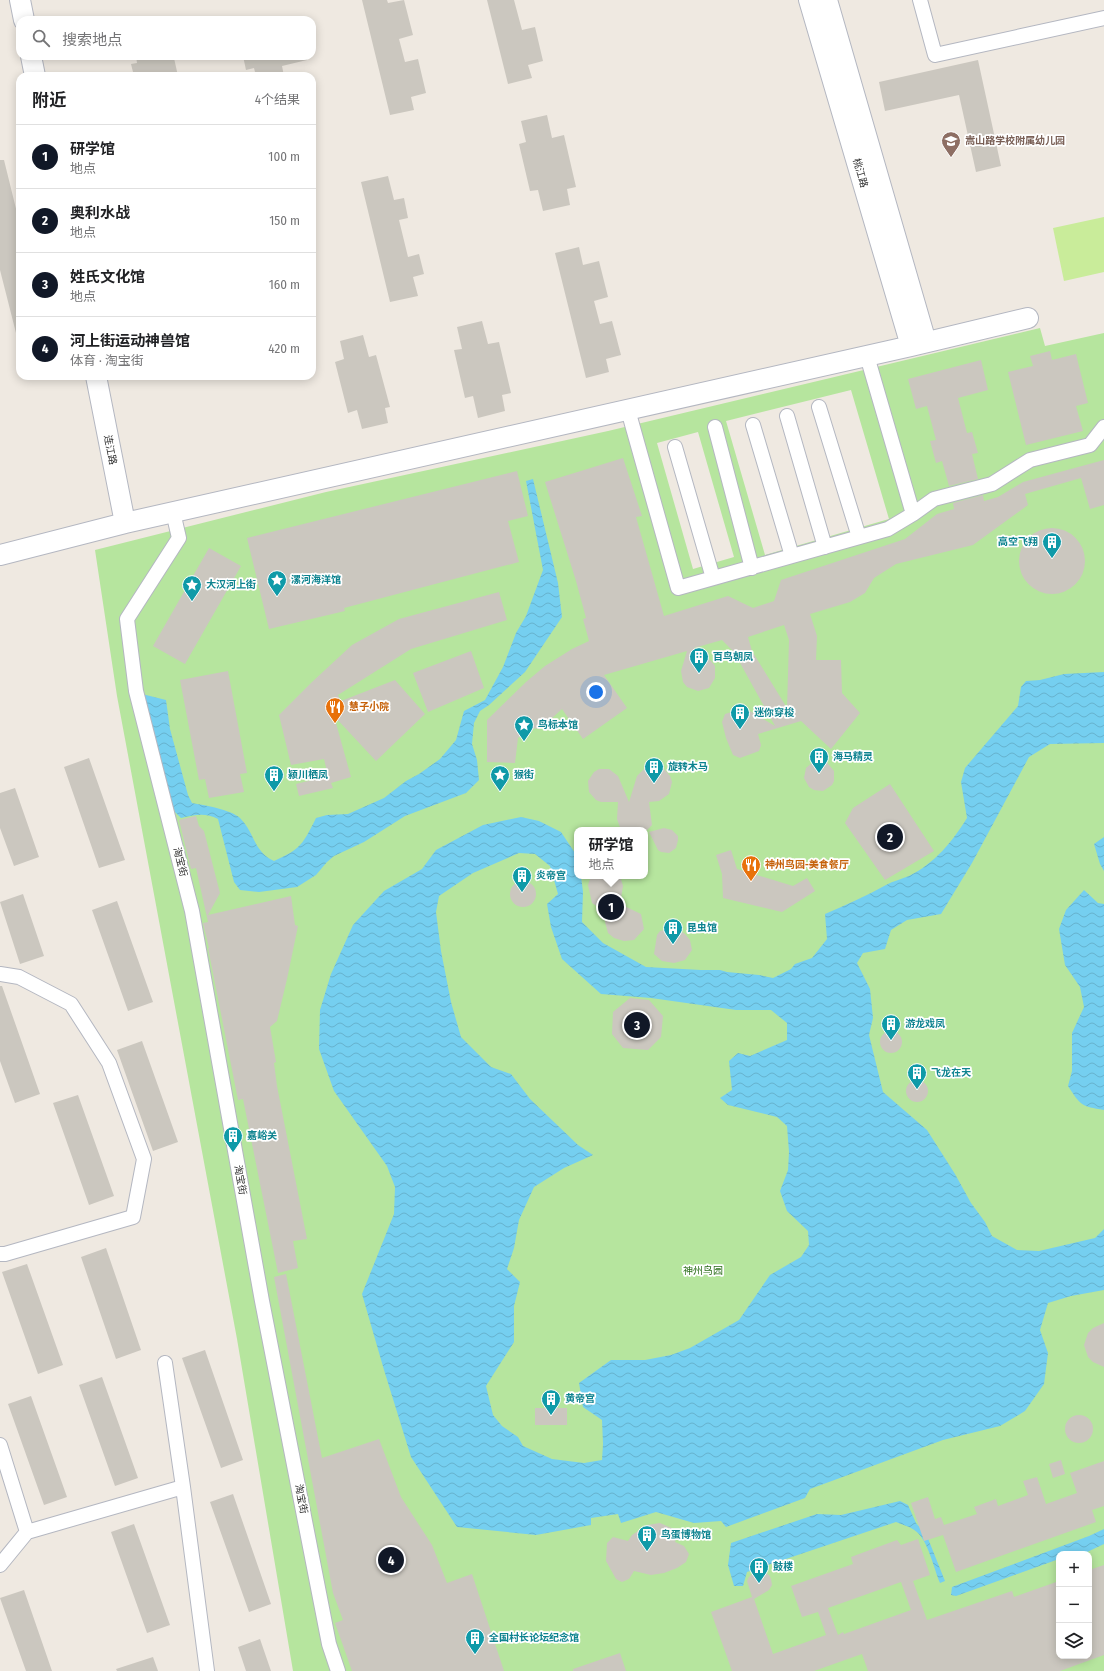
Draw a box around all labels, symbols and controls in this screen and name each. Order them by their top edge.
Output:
search box [16,16,316,60]
icon: search [30,27,52,49]
text: 搜索地点 [62,31,122,49]
text: 附近 [32,90,66,111]
text: 4个结果 [255,92,300,107]
school or university icon: 嵩山路学校附属幼儿园 [940,130,962,158]
place label: 嵩山路学校附属幼儿园 [965,134,1065,147]
text: 研学馆 [70,140,115,158]
text: 1 [42,149,48,164]
text: 100 m [268,149,300,164]
street label: 桃江路 [850,157,870,189]
text: 地点 [70,161,96,176]
text: 奥利水战 [70,204,130,222]
text: 2 [42,213,48,228]
text: 150 m [269,213,300,228]
text: 地点 [70,225,96,240]
text: 姓氏文化馆 [70,268,145,286]
text: 3 [42,277,48,292]
text: 160 m [269,277,300,292]
text: 地点 [70,289,96,304]
text: 河上街运动神兽馆 [70,332,190,350]
text: 4 [42,341,48,356]
text: 420 m [268,341,300,356]
text: 体育 · 淘宝街 [70,353,144,368]
street label: 连江路 [101,434,119,466]
building icon: 高空飞翔 [1041,531,1063,559]
place label: 高空飞翔 [998,536,1038,548]
place icon: 漯河海洋馆 [266,569,288,597]
place icon: 大汉河上街 [181,574,203,602]
place label: 漯河海洋馆 [291,574,341,586]
place label: 大汉河上街 [206,579,256,591]
building icon: 百鸟朝凤 [688,646,710,674]
place label: 百鸟朝凤 [713,651,753,663]
your location [586,682,606,702]
restaurant icon: 慧子小院 [324,696,346,724]
place label: 慧子小院 [349,701,389,713]
building icon: 迷你穿梭 [729,702,751,730]
place label: 迷你穿梭 [754,706,795,719]
place icon: 鸟标本馆 [513,714,535,742]
place label: 鸟标本馆 [538,719,578,731]
building icon: 海马精灵 [808,746,830,774]
place label: 海马精灵 [833,750,873,763]
building icon: 旋转木马 [643,756,665,784]
place label: 旋转木马 [668,761,708,773]
building icon: 颍川栖凤 [263,764,285,792]
place icon: 猴街 [489,764,511,792]
place label: 颍川栖凤 [288,769,328,781]
place label: 猴街 [514,769,534,781]
pin: 2 [877,822,903,852]
popup [574,827,648,879]
text: 研学馆 [588,836,634,854]
street label: 淘宝街 [171,846,189,878]
restaurant icon: 神州鸟园-美食餐厅 [740,854,762,882]
text: 地点 [588,857,615,872]
place label: 神州鸟园-美食餐厅 [765,858,849,871]
building icon: 炎帝宫 [511,865,533,893]
place label: 炎帝宫 [536,870,566,882]
pin: 1 [598,892,624,922]
building icon: 昆虫馆 [662,917,684,945]
place label: 昆虫馆 [687,922,717,934]
pin: 3 [624,1010,650,1040]
building icon: 游龙戏凤 [880,1013,902,1041]
place label: 游龙戏凤 [905,1017,945,1030]
building icon: 飞龙在天 [906,1062,928,1090]
place label: 飞龙在天 [931,1066,972,1079]
building icon: 嘉峪关 [222,1125,244,1153]
place label: 嘉峪关 [247,1130,277,1142]
street label: 淘宝街 [231,1164,249,1196]
park label: 神州鸟园 [683,1265,723,1277]
building icon: 黄帝宫 [540,1388,562,1416]
place label: 黄帝宫 [565,1393,595,1405]
street label: 淘宝街 [292,1483,310,1515]
building icon: 鸟蛋博物馆 [636,1524,658,1552]
place label: 鸟蛋博物馆 [661,1528,711,1541]
pin: 4 [378,1545,404,1575]
map controls [1056,1551,1092,1659]
button: + [1056,1551,1092,1587]
building icon: 鼓楼 [748,1556,770,1584]
place label: 鼓楼 [773,1561,793,1573]
button: − [1056,1587,1092,1623]
button: layers [1056,1623,1092,1659]
building icon: 全国村长论坛纪念馆 [464,1627,486,1655]
place label: 全国村长论坛纪念馆 [488,1631,579,1644]

